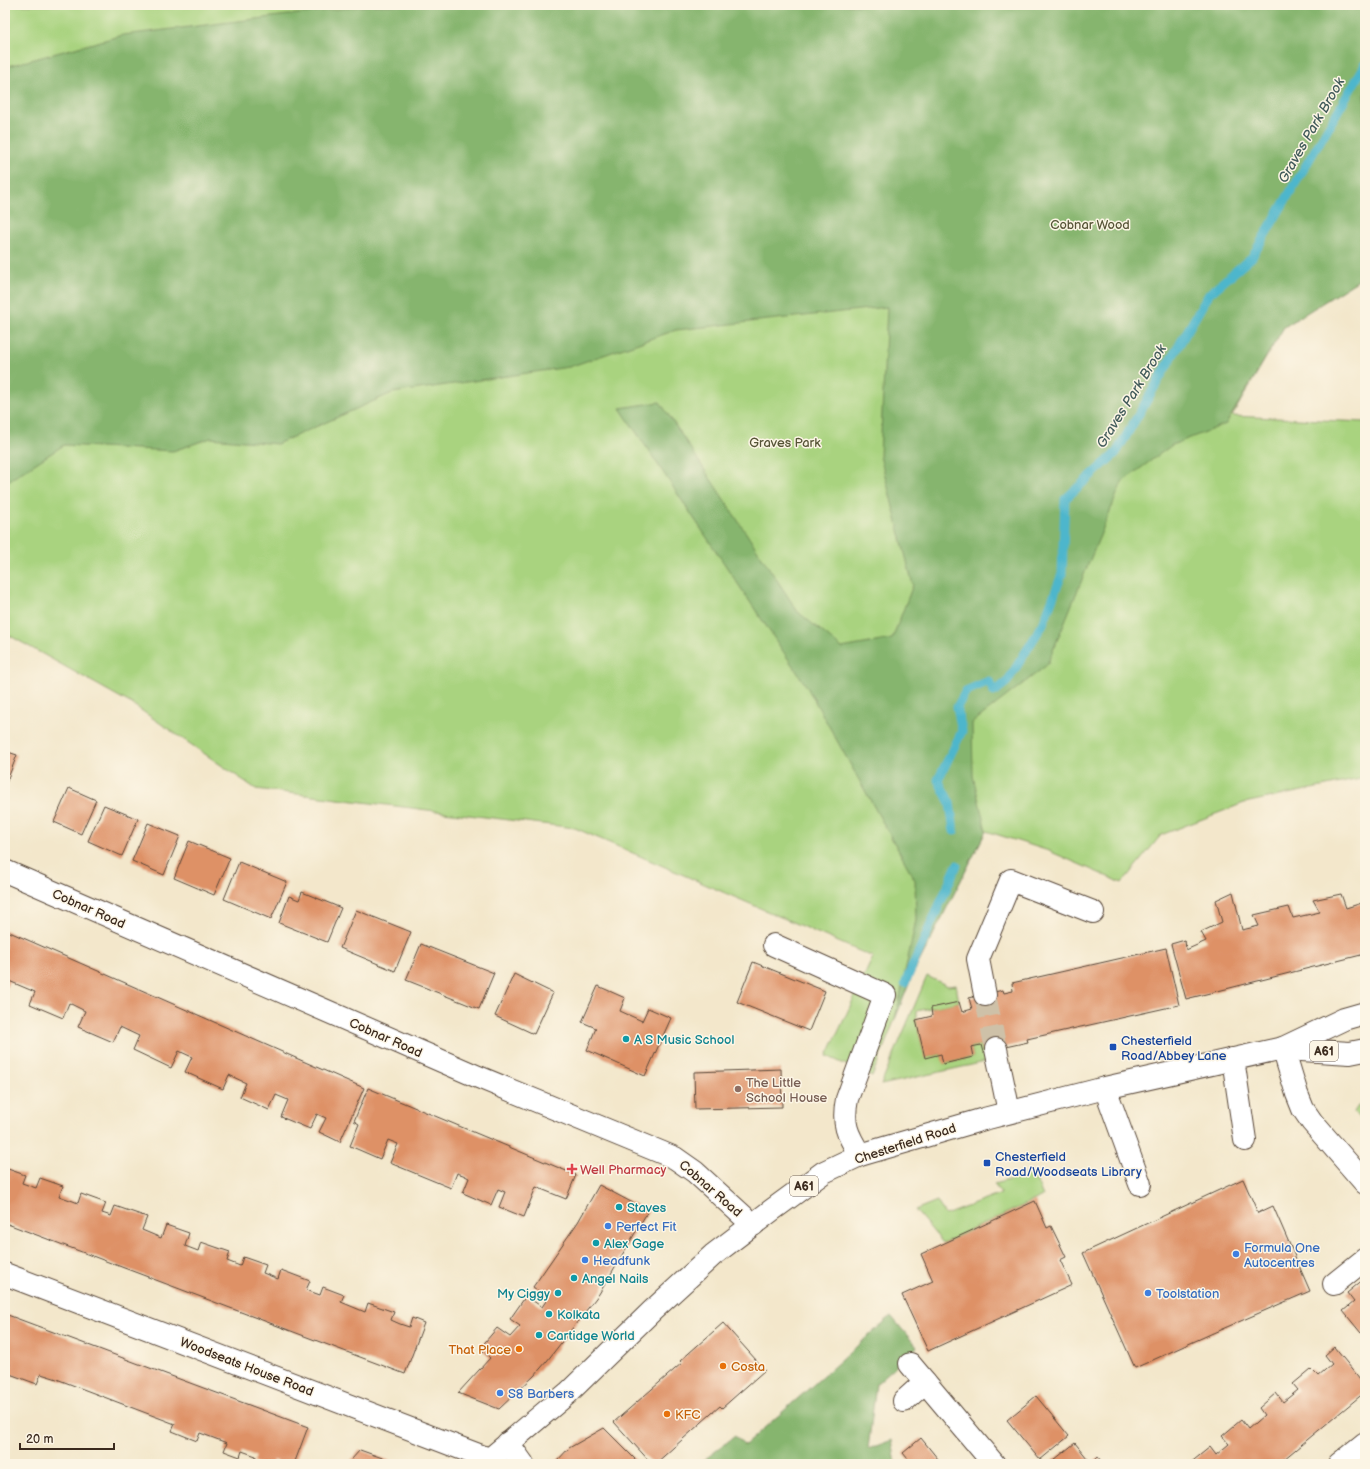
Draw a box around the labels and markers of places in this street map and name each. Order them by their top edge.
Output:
place label: A S Music School [634,1032,734,1048]
place label: Chesterfield Road/Abbey Lane [1121,1033,1227,1064]
marker: A S Music School [621,1034,631,1044]
marker: Chesterfield Road/Abbey Lane [1108,1042,1118,1052]
place label: The Little School House [746,1075,828,1106]
marker: The Little School House [733,1084,743,1094]
place label: Chesterfield Road/Woodseats Library [995,1149,1142,1180]
marker: Chesterfield Road/Woodseats Library [982,1158,992,1168]
place label: Well Pharmacy [580,1162,666,1178]
marker: Well Pharmacy [567,1164,577,1174]
place label: Staves [627,1200,667,1216]
marker: Staves [614,1202,624,1212]
place label: Perfect Fit [616,1219,677,1235]
marker: Perfect Fit [603,1221,613,1231]
place label: Alex Gage [604,1236,665,1252]
marker: Alex Gage [591,1238,601,1248]
place label: Formula One Autocentres [1244,1240,1320,1271]
marker: Formula One Autocentres [1231,1249,1241,1259]
place label: Headfunk [593,1253,650,1269]
marker: Headfunk [580,1255,590,1265]
place label: Angel Nails [582,1271,649,1287]
marker: Angel Nails [569,1273,579,1283]
place label: My Ciggy [497,1286,550,1302]
place label: Toolstation [1156,1286,1219,1302]
marker: My Ciggy [553,1288,563,1298]
marker: Toolstation [1143,1288,1153,1298]
place label: Kolkata [557,1307,600,1323]
marker: Kolkata [544,1309,554,1319]
place label: Cartidge World [547,1328,635,1344]
marker: Cartidge World [534,1330,544,1340]
place label: That Place [449,1342,511,1358]
marker: That Place [514,1344,524,1354]
place label: Costa [731,1359,765,1375]
marker: Costa [718,1361,728,1371]
place label: S8 Barbers [508,1386,575,1402]
marker: S8 Barbers [495,1388,505,1398]
place label: KFC [675,1407,700,1423]
marker: KFC [662,1409,672,1419]

